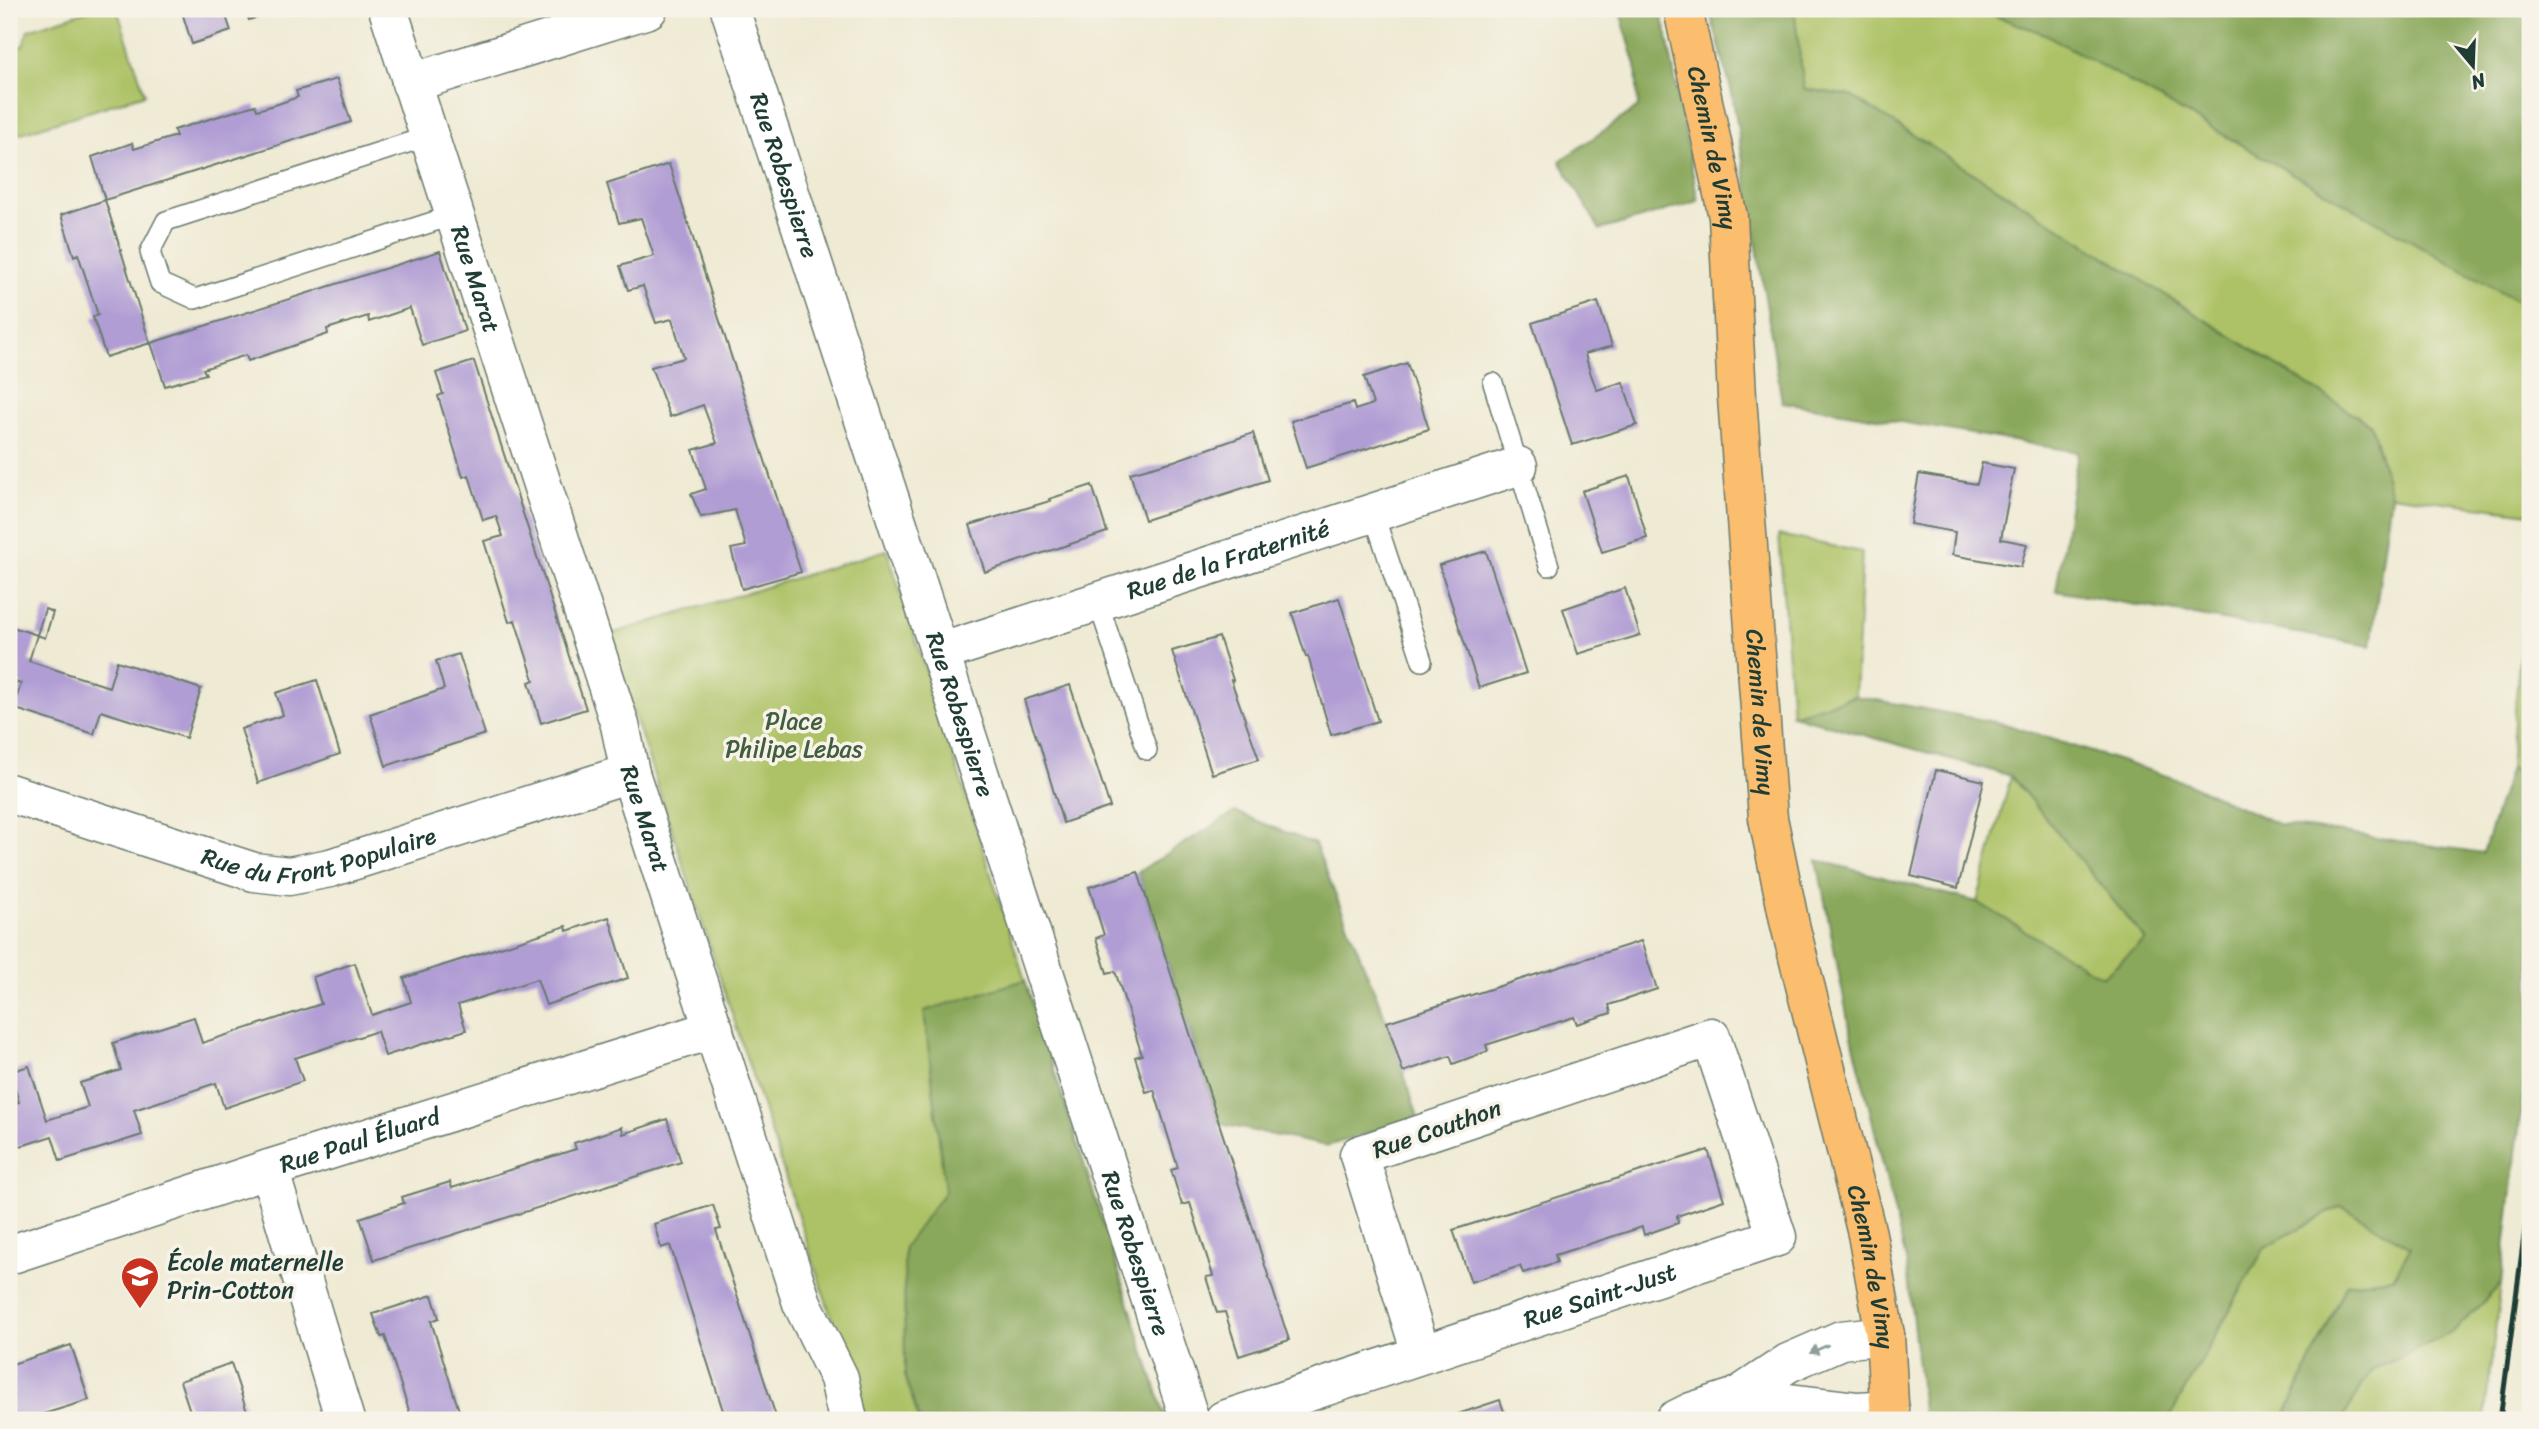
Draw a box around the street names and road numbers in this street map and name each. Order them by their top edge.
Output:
street label: Chemin de Vimy [1675,62,1750,231]
street label: Rue Robespierre [738,87,831,264]
street label: Rue Marat [438,220,513,338]
street label: Rue de la Fraternité [1121,507,1335,612]
street label: Rue Robespierre [913,626,1007,803]
street label: Chemin de Vimy [1733,628,1787,797]
street label: Rue Marat [608,760,682,878]
street label: Rue du Front Populaire [196,815,442,897]
street label: Rue Couthon [1367,1087,1507,1171]
street label: Rue Paul Éluard [274,1095,447,1185]
street label: Rue Robespierre [1089,1165,1182,1342]
street label: Chemin de Vimy [1835,1180,1907,1351]
street label: Rue Saint-Just [1518,1251,1682,1340]

